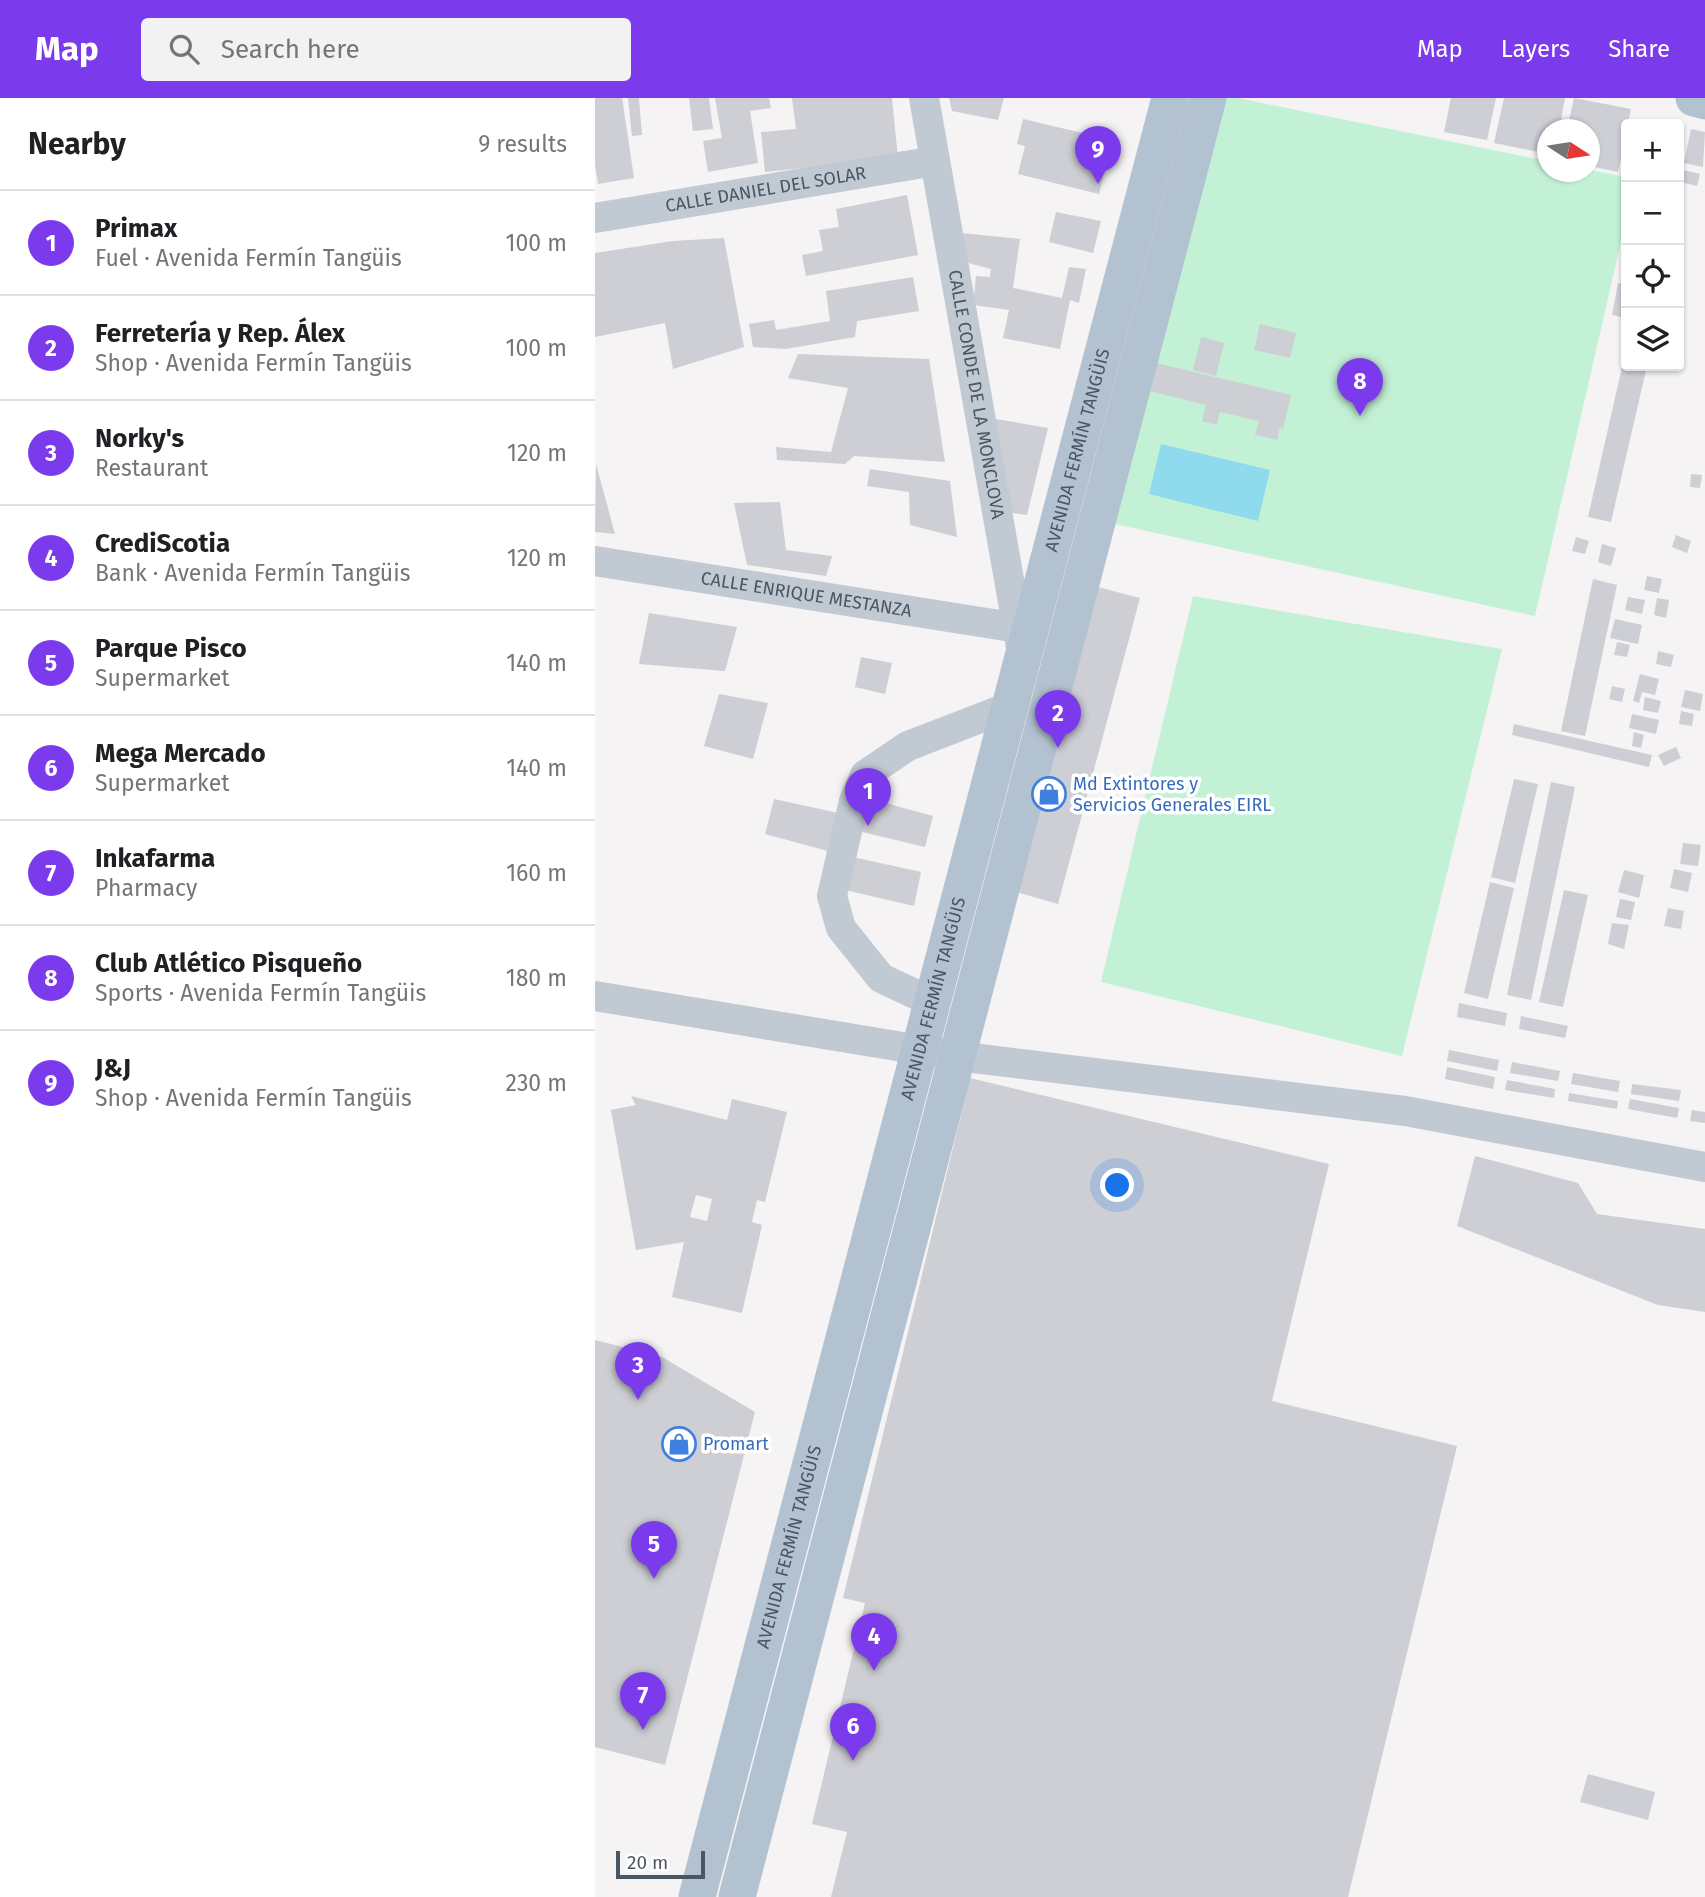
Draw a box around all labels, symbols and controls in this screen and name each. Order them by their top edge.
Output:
search box [141,18,631,81]
text: Map [35,29,99,69]
icon: search [165,30,203,68]
text: Search here [221,34,360,65]
text: Map [1417,35,1463,63]
text: Layers [1501,35,1570,63]
text: Share [1608,35,1670,63]
north arrow [1537,119,1600,182]
map controls [1621,119,1684,371]
button: + [1621,119,1684,182]
text: Nearby [28,126,126,162]
pin: 9 [1075,126,1121,184]
text: 9 results [478,130,567,158]
street label: CALLE DANIEL DEL SOLAR [664,162,868,217]
button: − [1621,182,1684,245]
text: Primax [95,213,177,244]
text: 1 [46,229,56,257]
text: 100 m [506,229,567,257]
text: Fuel · Avenida Fermín Tangüis [95,244,402,272]
button: locate [1621,245,1684,308]
street label: CALLE CONDE DE LA MONCLOVA [944,268,1009,521]
button: layers [1621,308,1684,371]
text: Ferretería y Rep. Álex [95,318,345,349]
text: 2 [45,334,57,362]
text: 100 m [506,334,567,362]
street label: AVENIDA FERMÍN TANGÜIS [1040,346,1115,554]
text: Shop · Avenida Fermín Tangüis [95,349,412,377]
pin: 8 [1337,358,1383,416]
text: Norky's [95,423,184,454]
text: 3 [45,439,57,467]
text: 120 m [507,439,567,467]
text: Restaurant [95,454,208,482]
text: CrediScotia [95,528,230,559]
text: 4 [45,544,58,572]
text: 120 m [507,544,567,572]
text: Bank · Avenida Fermín Tangüis [95,559,410,587]
street label: CALLE ENRIQUE MESTANZA [699,567,914,622]
text: Parque Pisco [95,633,247,664]
text: 5 [45,649,57,677]
text: 140 m [506,649,567,677]
text: Supermarket [95,664,230,692]
pin: 2 [1035,690,1081,748]
text: Mega Mercado [95,738,266,769]
text: 6 [45,754,57,782]
text: 140 m [506,754,567,782]
pin: 1 [845,768,891,826]
text: Supermarket [95,769,230,797]
place label: Md Extintores y Servicios Generales EIRL [1073,773,1271,816]
shop icon: Md Extintores y Servicios Generales EIRL [1030,775,1068,813]
text: Inkafarma [95,843,215,874]
text: 7 [46,859,56,887]
text: 160 m [506,859,567,887]
text: Pharmacy [95,874,197,902]
street label: AVENIDA FERMÍN TANGÜIS [896,894,970,1102]
text: Club Atlético Pisqueño [95,948,362,979]
text: 8 [44,964,58,992]
text: 180 m [506,964,567,992]
text: Sports · Avenida Fermín Tangüis [95,979,426,1007]
text: J&J [95,1053,131,1084]
text: 9 [45,1069,57,1097]
text: 230 m [506,1069,567,1097]
text: Shop · Avenida Fermín Tangüis [95,1084,412,1112]
your location [1100,1168,1134,1202]
pin: 3 [615,1342,661,1400]
shop icon: Promart [660,1425,698,1463]
place label: Promart [703,1433,769,1455]
street label: AVENIDA FERMÍN TANGÜIS [752,1443,826,1651]
pin: 5 [631,1521,677,1579]
pin: 4 [851,1613,897,1671]
pin: 7 [620,1672,666,1730]
pin: 6 [830,1703,876,1761]
scale bar [616,1848,705,1880]
text: 20 m [627,1851,668,1874]

